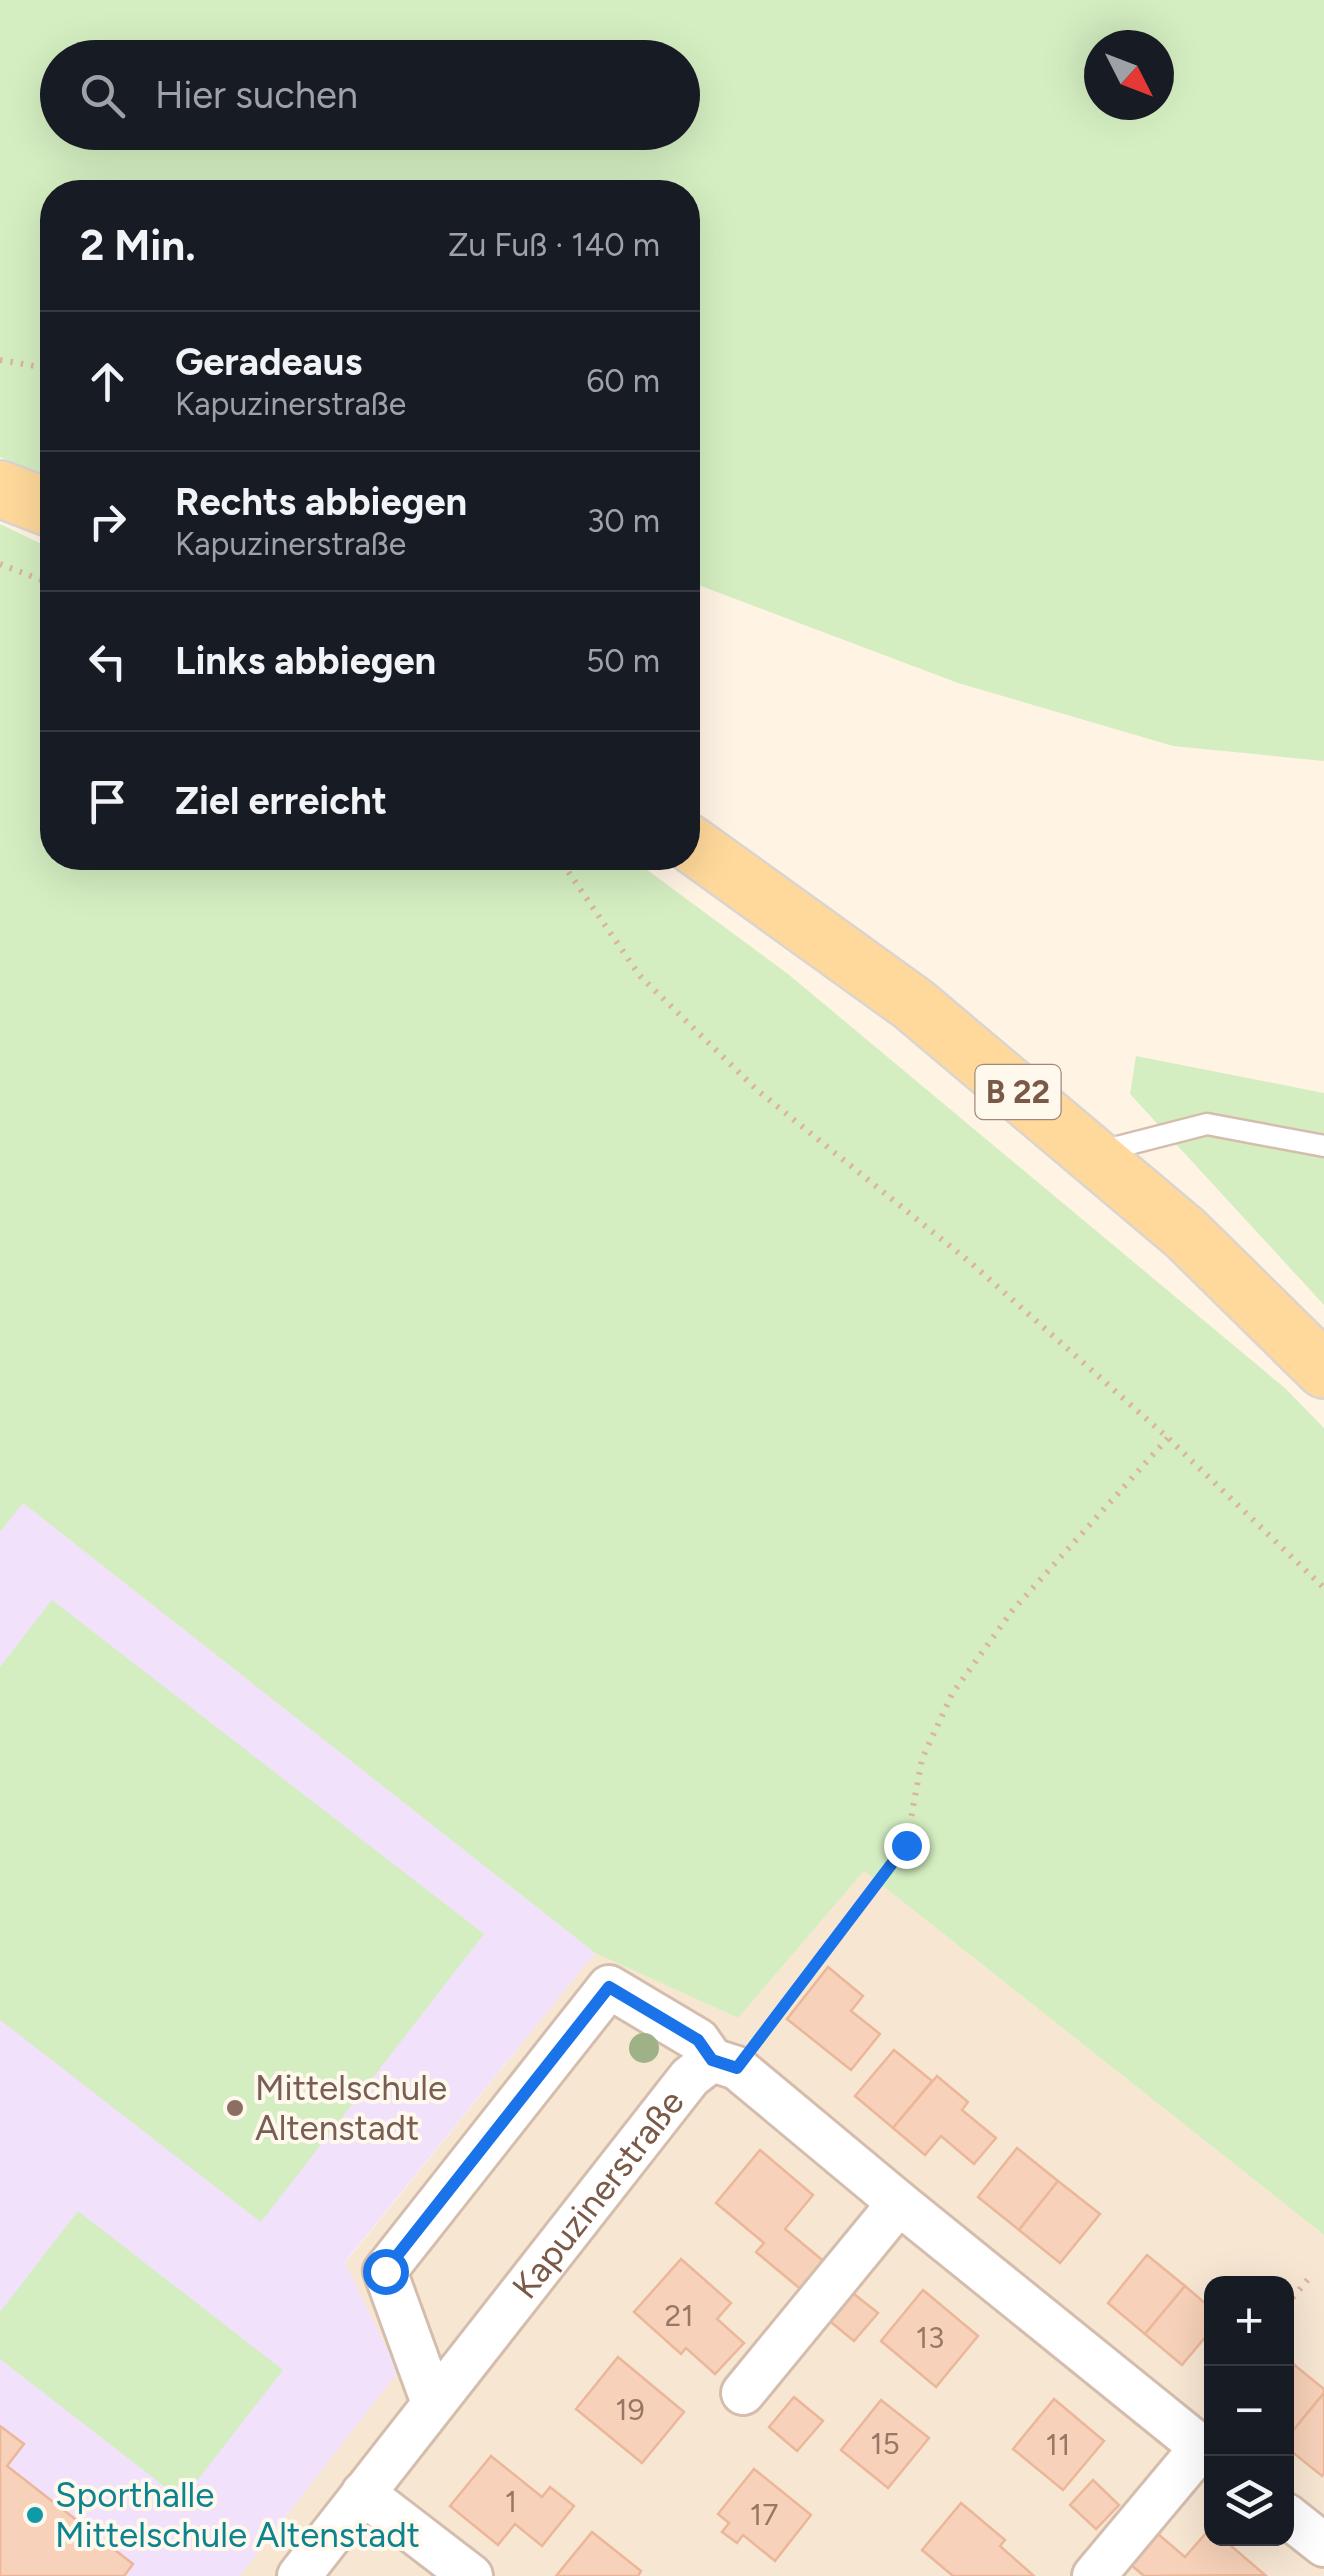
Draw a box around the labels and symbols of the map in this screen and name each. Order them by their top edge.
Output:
north arrow [1084,30,1174,120]
road number: B 22 [976,1065,1060,1119]
route end [884,1823,930,1869]
place label: Mittelschule Altenstadt [255,2067,447,2149]
street label: Kapuzinerstraße [504,2082,693,2307]
marker: Mittelschule Altenstadt [224,2097,246,2119]
route start [363,2249,409,2295]
house number: 21 [664,2297,694,2334]
house number: 13 [916,2319,944,2356]
house number: 19 [615,2391,645,2428]
house number: 15 [870,2425,900,2462]
house number: 11 [1046,2426,1070,2463]
place label: Sporthalle Mittelschule Altenstadt [55,2474,420,2556]
house number: 1 [505,2483,517,2520]
house number: 17 [750,2496,778,2533]
marker: Sporthalle Mittelschule Altenstadt [24,2504,46,2526]

